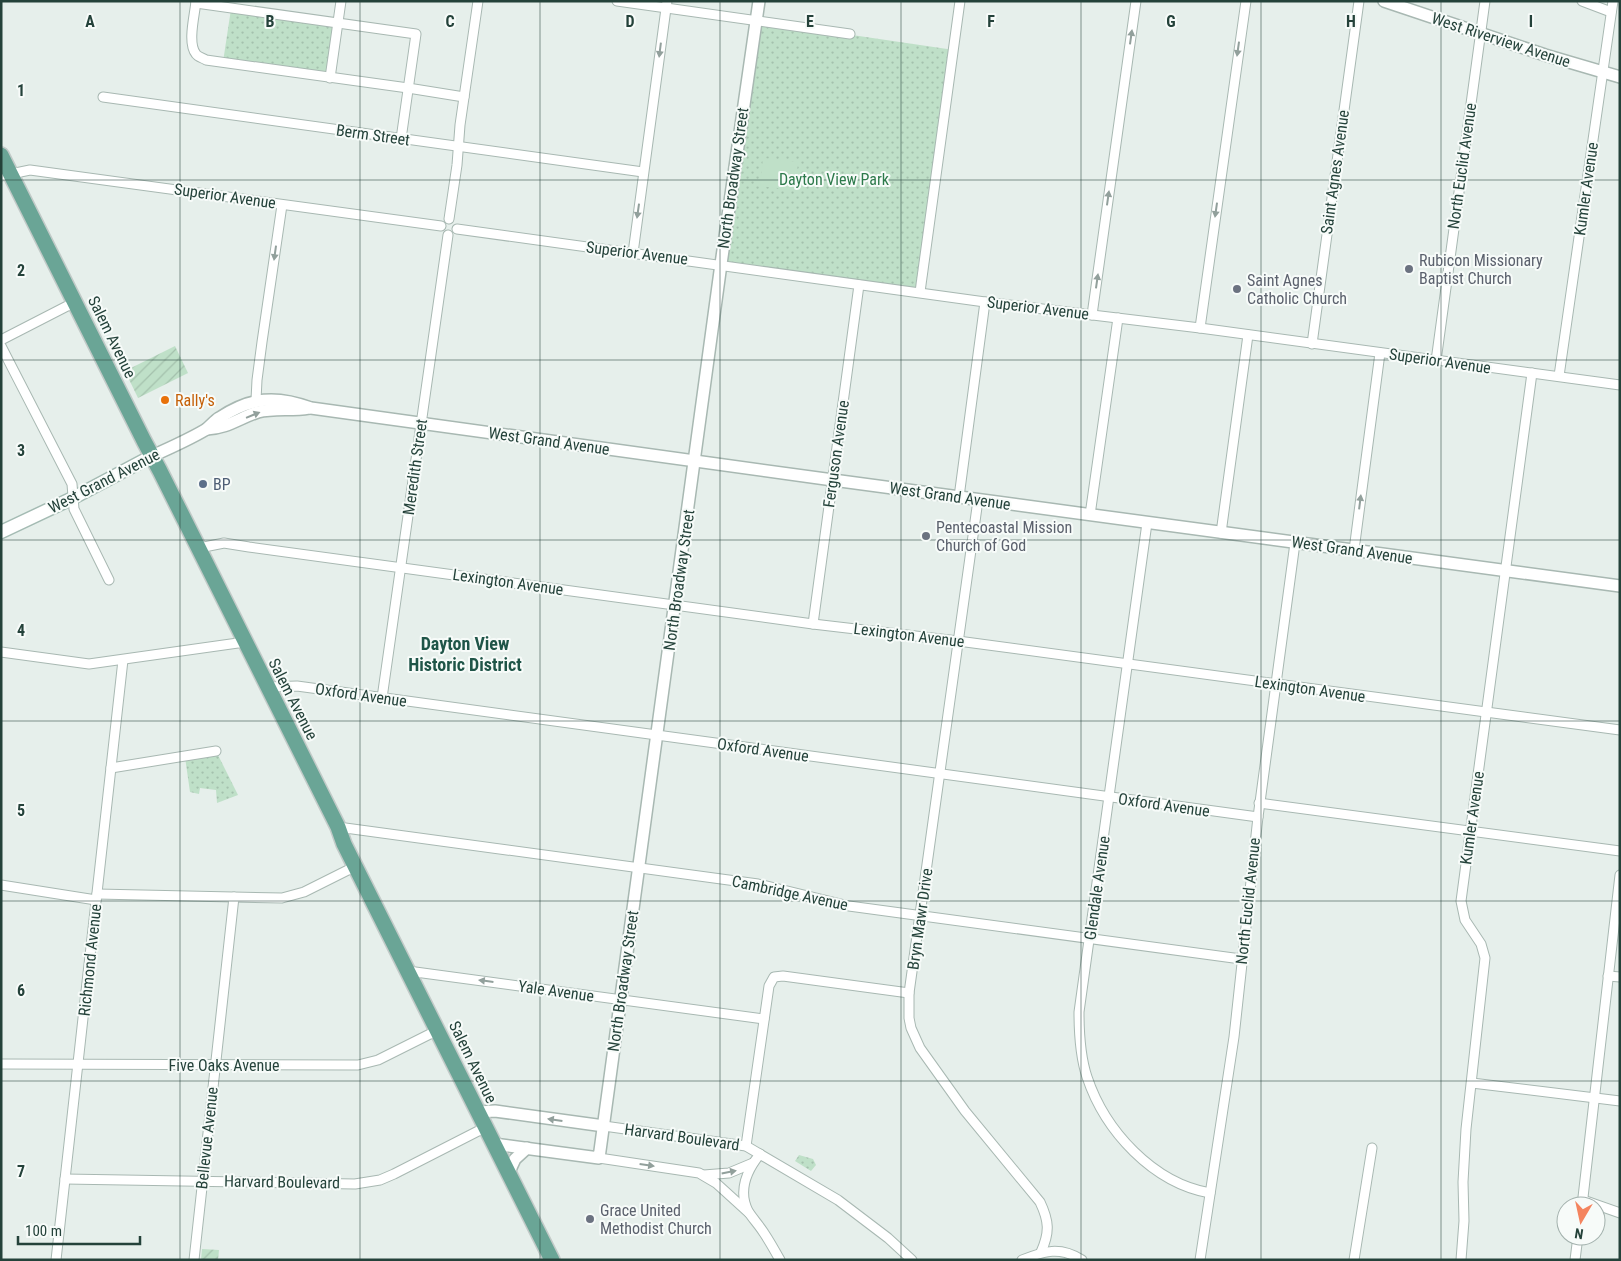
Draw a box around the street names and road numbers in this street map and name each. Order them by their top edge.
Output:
street label: West Riverview Avenue [1429,9,1573,71]
street label: North Euclid Avenue [1444,102,1480,230]
street label: North Broadway Street [714,106,752,250]
street label: Saint Agnes Avenue [1317,109,1353,235]
street label: Berm Street [335,120,411,150]
street label: Kumler Avenue [1570,141,1602,237]
street label: Superior Avenue [173,179,277,213]
street label: Superior Avenue [585,237,689,269]
street label: Superior Avenue [986,292,1090,324]
street label: Salem Avenue [84,293,140,381]
street label: Superior Avenue [1388,344,1492,378]
street label: Ferguson Avenue [819,399,853,509]
street label: Meredith Street [399,417,431,516]
street label: West Grand Avenue [487,423,611,459]
street label: West Grand Avenue [45,445,163,517]
street label: West Grand Avenue [888,478,1012,514]
street label: North Broadway Street [660,508,698,652]
street label: West Grand Avenue [1290,532,1414,568]
street label: Lexington Avenue [451,565,565,599]
street label: Lexington Avenue [852,619,966,651]
street label: Salem Avenue [264,655,322,743]
street label: Lexington Avenue [1253,672,1367,706]
street label: Oxford Avenue [314,679,408,711]
street label: Oxford Avenue [716,734,810,766]
street label: Kumler Avenue [1456,770,1488,866]
street label: Oxford Avenue [1117,789,1211,821]
street label: Glendale Avenue [1080,835,1114,941]
street label: North Euclid Avenue [1232,837,1264,965]
street label: Bryn Mawr Drive [903,867,937,971]
street label: Cambridge Avenue [730,871,850,915]
street label: Richmond Avenue [75,903,105,1017]
street label: North Broadway Street [604,909,642,1053]
street label: Yale Avenue [517,976,595,1006]
street label: Salem Avenue [445,1018,501,1106]
street label: Five Oaks Avenue [169,1056,279,1075]
street label: Bellevue Avenue [192,1086,222,1190]
street label: Harvard Boulevard [623,1120,741,1154]
street label: Harvard Boulevard [224,1171,340,1193]

